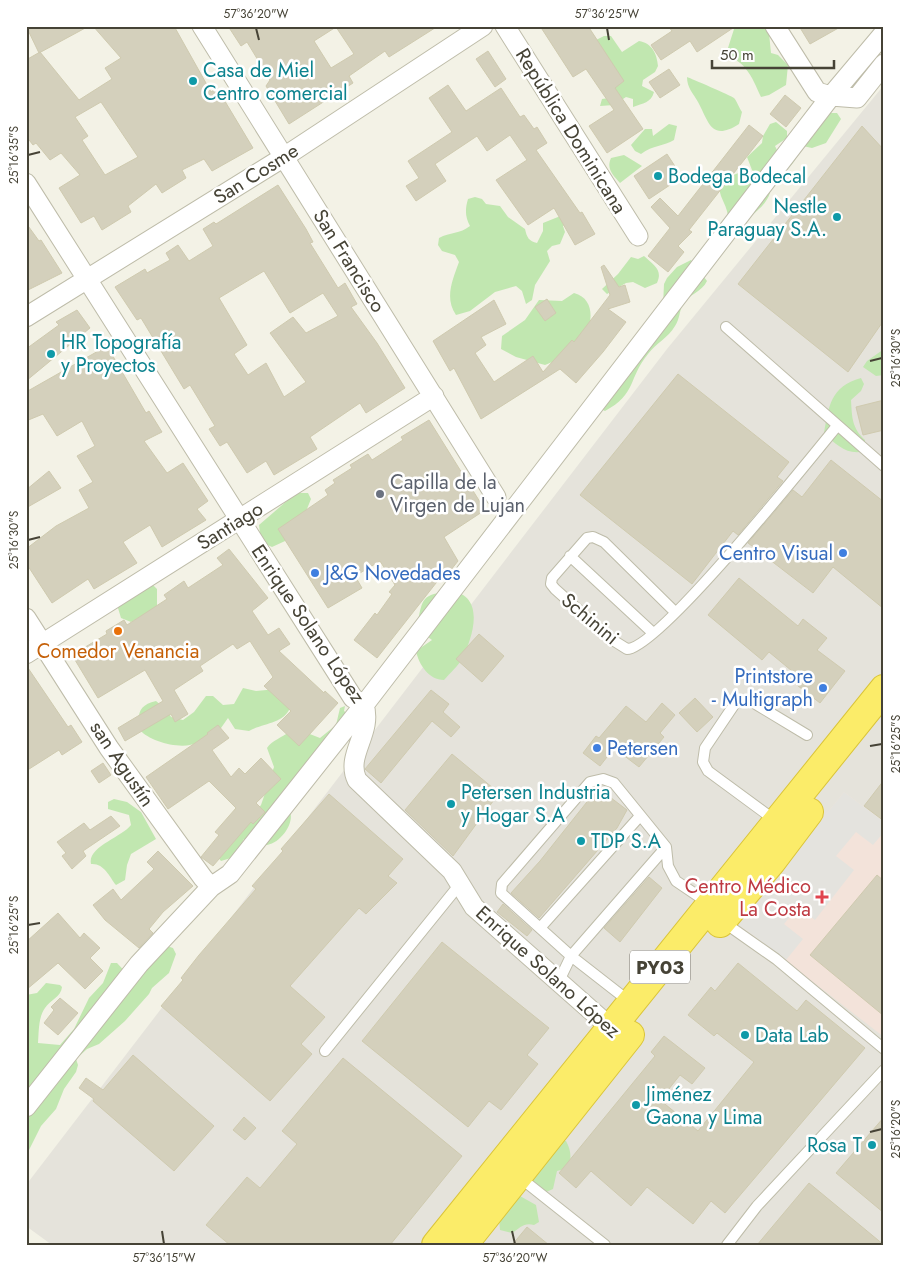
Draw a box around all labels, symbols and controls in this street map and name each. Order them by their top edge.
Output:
text: 57°36'20"W [224,5,289,23]
text: 57°36'25"W [575,5,639,23]
scale bar [712,38,835,70]
street label: República Dominicana [508,43,634,219]
text: 50 m [720,44,754,66]
place label: Casa de Miel Centro comercial [203,56,348,108]
marker: Casa de Miel Centro comercial [187,75,199,87]
text: 25°16'35"S [5,126,23,184]
street label: San Cosme [208,136,304,212]
place label: Bodega Bodecal [668,162,806,191]
marker: Bodega Bodecal [652,170,664,182]
place label: Nestle Paraguay S.A. [708,192,827,244]
street label: San Francisco [306,204,392,318]
marker: Nestle Paraguay S.A. [831,211,843,223]
place label: HR Topografía y Proyectos [61,328,181,380]
text: 25°16'30"S [887,328,905,387]
marker: HR Topografía y Proyectos [45,348,57,360]
place label: Capilla de la Virgen de Lujan [390,468,525,520]
marker: Capilla de la Virgen de Lujan [374,488,386,500]
street label: Santiago [191,494,269,558]
text: 25°16'30"S [5,510,23,569]
street label: Enrique Solano López [244,539,372,709]
place label: Centro Visual [719,539,833,568]
marker: Centro Visual [837,547,849,559]
place label: J&G Novedades [322,559,461,588]
marker: J&G Novedades [309,567,321,579]
street label: Schinini [555,586,625,652]
marker: Comedor Venancia [112,625,124,637]
place label: Comedor Venancia [37,637,199,666]
place label: Printstore - Multigraph [712,662,813,714]
marker: Printstore - Multigraph [817,682,829,694]
text: 25°16'25"S [887,714,905,773]
street label: san Agustín [83,715,161,813]
place label: Petersen [607,734,678,763]
marker: Petersen [591,742,603,754]
place label: Petersen Industria y Hogar S.A [461,778,610,830]
marker: Petersen Industria y Hogar S.A [445,798,457,810]
place label: TDP S.A [591,827,662,856]
marker: TDP S.A [575,835,587,847]
place label: Centro Médico La Costa [685,872,811,924]
marker: Centro Médico La Costa [815,890,829,904]
text: 25°16'25"S [5,895,23,954]
street label: Enrique Solano López [469,899,627,1045]
road number: PY03 [630,950,690,984]
place label: Data Lab [755,1021,829,1050]
marker: Data Lab [739,1029,751,1041]
place label: Jiménez Gaona y Lima [643,1080,762,1132]
marker: Jiménez Gaona y Lima [630,1099,642,1111]
text: 25°16'20"S [887,1099,905,1158]
place label: Rosa T [807,1131,863,1160]
marker: Rosa T [866,1139,878,1151]
text: 57°36'15"W [133,1249,196,1267]
text: 57°36'20"W [483,1249,548,1267]

